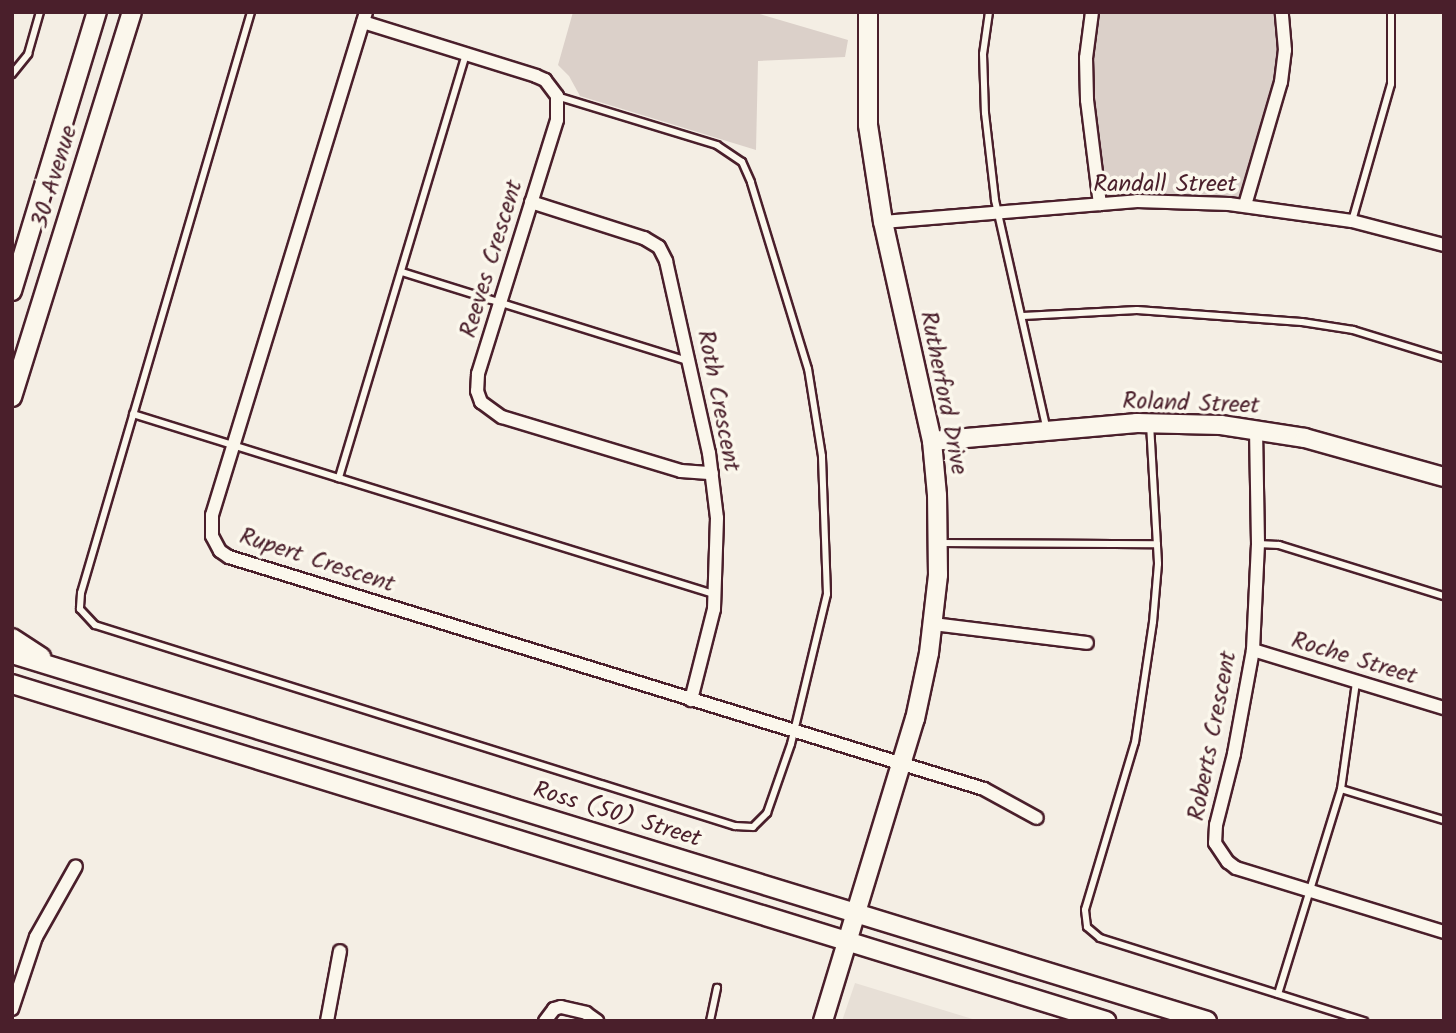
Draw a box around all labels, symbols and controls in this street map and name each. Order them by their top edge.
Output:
street label: 30 Avenue [26,122,84,232]
street label: Randall Street [1093,171,1237,199]
street label: Reeves Crescent [454,177,530,341]
street label: Rutherford Drive [913,309,973,477]
street label: Roth Crescent [690,328,746,474]
street label: Roland Street [1122,387,1260,421]
street label: Rupert Crescent [236,522,398,600]
street label: Roche Street [1288,626,1420,692]
street label: Roberts Crescent [1182,649,1244,823]
street label: Ross (50) Street [530,776,704,854]

